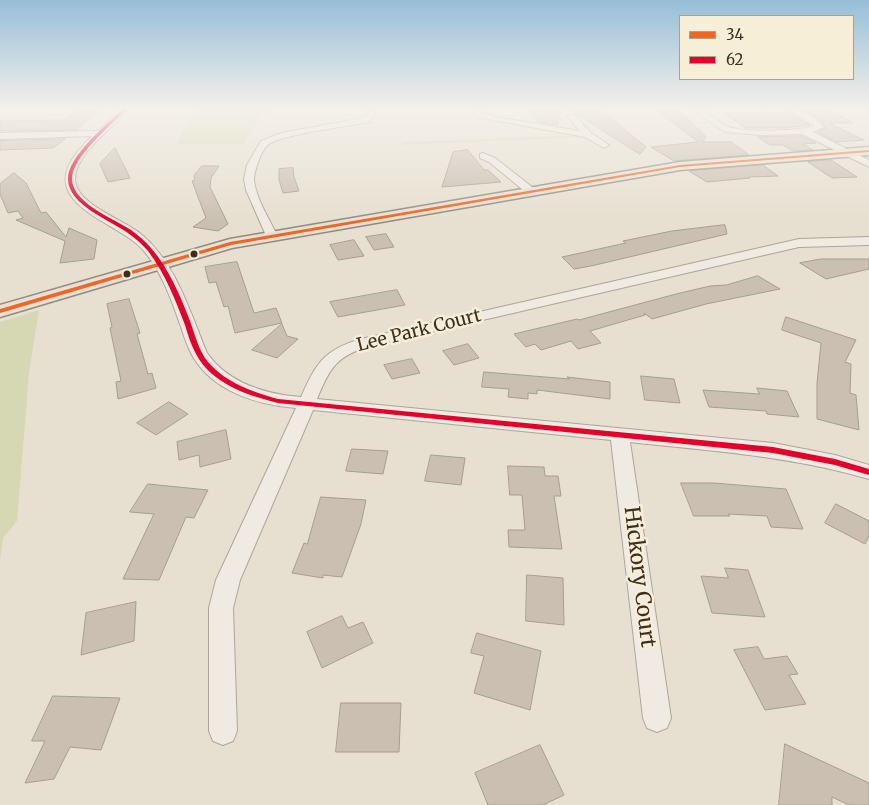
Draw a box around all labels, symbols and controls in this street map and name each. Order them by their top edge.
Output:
legend [679,15,854,80]
text: 34 [726,25,744,44]
text: 62 [726,50,743,69]
unlabelled marker [189,249,199,259]
unlabelled marker [122,269,132,279]
street label: Lee Park Court [355,305,483,357]
street label: Hickory Court [618,505,660,649]

